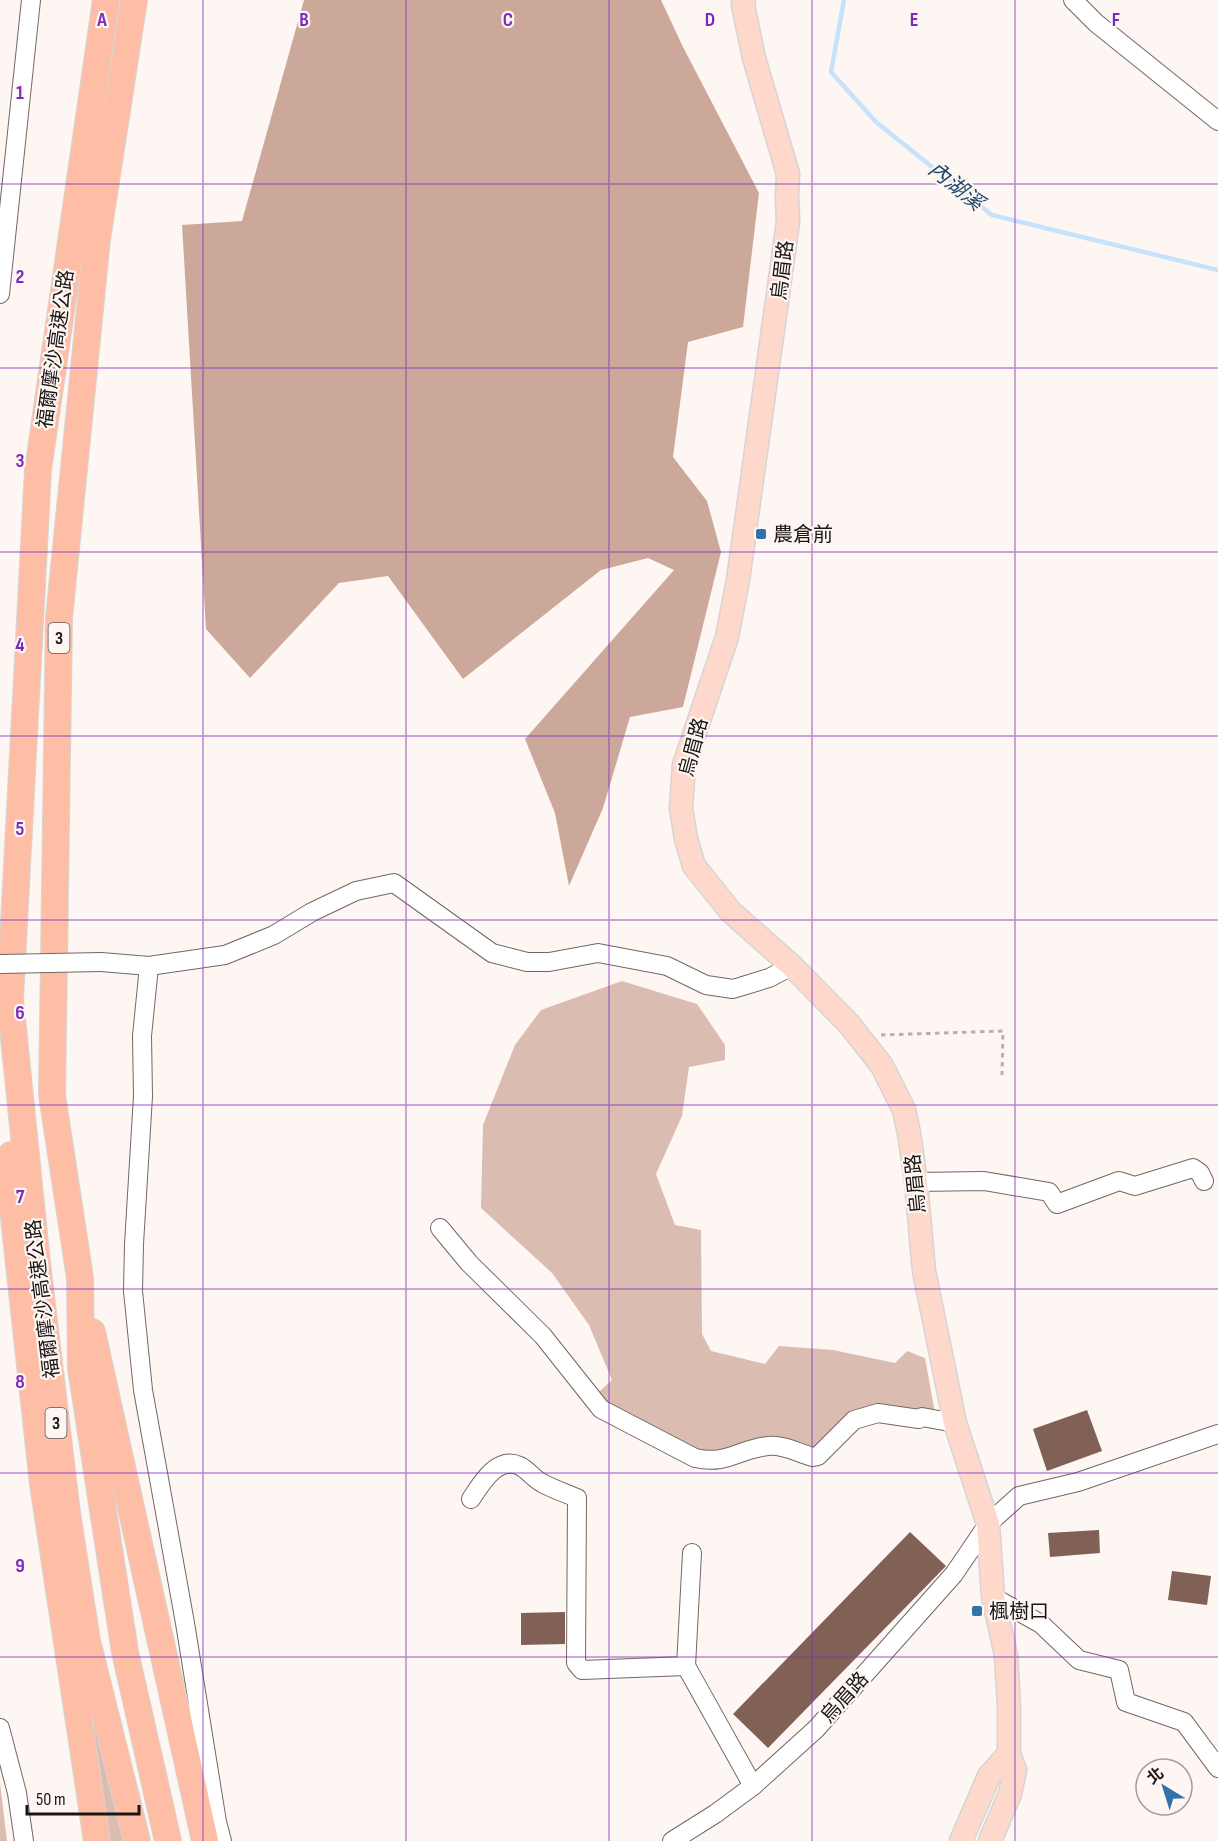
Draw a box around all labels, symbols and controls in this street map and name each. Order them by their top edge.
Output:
text: A [96,8,107,32]
text: B [299,8,309,32]
text: C [503,8,513,32]
text: D [705,8,715,32]
text: E [910,8,918,32]
text: F [1112,8,1120,32]
text: 1 [16,81,24,105]
water label: 內湖溪 [923,157,990,218]
street label: 烏眉路 [767,239,799,301]
text: 2 [16,265,24,289]
street label: 福爾摩沙高速公路 [33,268,79,430]
text: 3 [16,449,25,473]
place label: 農倉前 [773,523,833,547]
marker: 農倉前 [754,527,768,541]
road number: 3 [48,623,70,653]
text: 4 [15,633,25,657]
street label: 烏眉路 [675,715,713,779]
text: 5 [16,817,25,841]
text: 6 [15,1001,25,1025]
street label: 烏眉路 [901,1153,931,1215]
text: 7 [16,1185,25,1209]
street label: 福爾摩沙高速公路 [21,1218,65,1380]
text: 8 [15,1370,25,1394]
road number: 3 [46,1408,66,1438]
text: 9 [15,1554,25,1578]
place label: 楓樹口 [989,1600,1049,1624]
marker: 楓樹口 [970,1604,984,1618]
street label: 烏眉路 [816,1667,874,1728]
north arrow [1134,1757,1194,1817]
text: 北 [1144,1764,1168,1789]
scale bar [27,1778,140,1816]
text: 50 m [36,1789,66,1810]

